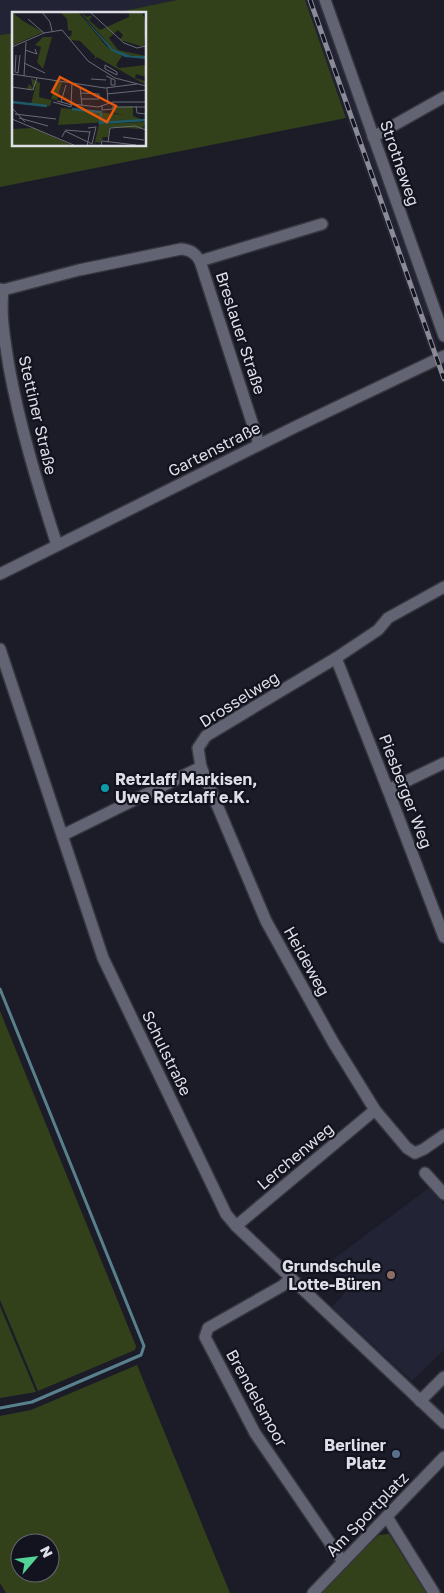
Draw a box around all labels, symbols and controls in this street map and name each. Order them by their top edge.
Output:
inset map [12,12,146,146]
street label: Strotheweg [376,118,424,208]
street label: Breslauer Straße [212,269,270,397]
street label: Stettiner Straße [15,353,61,477]
street label: Gartenstraße [164,417,264,481]
street label: Drosselweg [196,667,282,731]
street label: Piesberger Weg [375,731,437,851]
place label: Retzlaff Markisen, Uwe Retzlaff e.K. [115,769,257,807]
marker: Retzlaff Markisen, Uwe Retzlaff e.K. [99,782,111,794]
street label: Heideweg [280,923,334,999]
street label: Schulstraße [138,1007,196,1099]
street label: Lerchenweg [253,1118,337,1194]
place label: Grundschule Lotte-Büren [282,1256,381,1294]
marker: Grundschule Lotte-Büren [385,1269,397,1281]
street label: Brendelsmoor [222,1346,292,1450]
place label: Berliner Platz [324,1435,386,1473]
marker: Berliner Platz [390,1448,402,1460]
street label: Am Sportplatz [322,1467,412,1561]
north arrow [10,1533,60,1583]
text: N [37,1543,57,1560]

